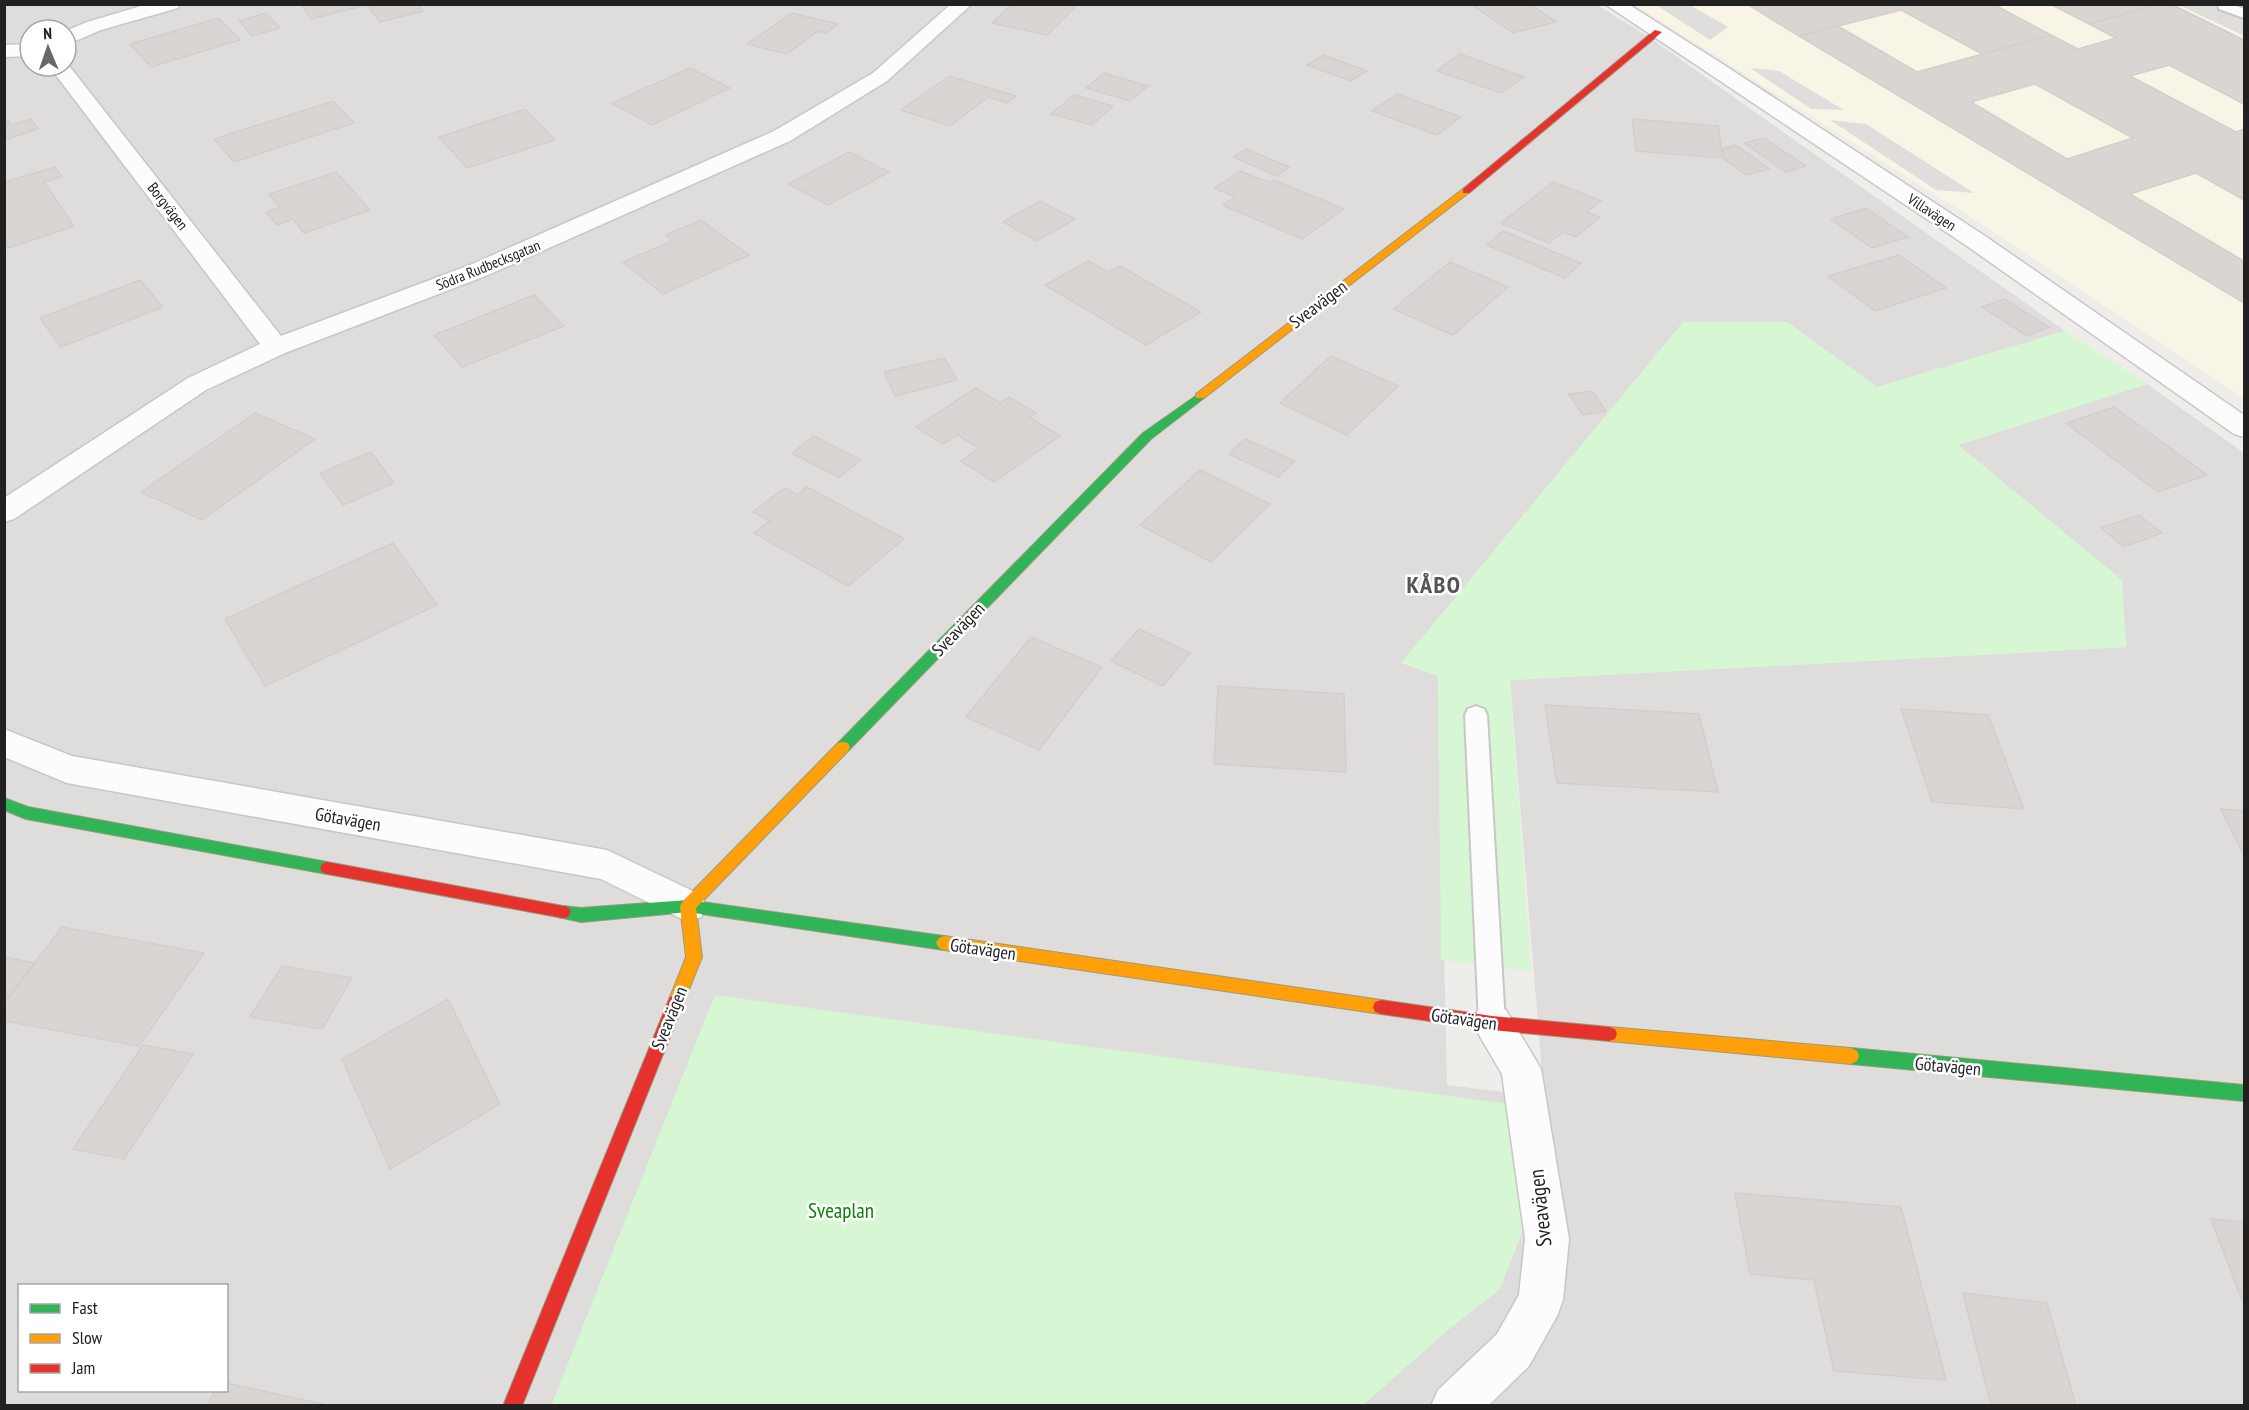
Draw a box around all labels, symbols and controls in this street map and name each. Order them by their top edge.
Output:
north arrow [18,18,78,78]
text: N [43,23,52,43]
street label: Borgvägen [144,178,192,234]
street label: Villavägen [1903,189,1960,235]
street label: Södra Rudbecksgatan [433,235,543,295]
street label: Sveavägen [1284,275,1352,333]
district label: KÅBO [1407,569,1461,600]
street label: Sveavägen [927,597,989,661]
street label: Götavägen [313,802,383,836]
street label: Götavägen [949,933,1017,965]
street label: Sveavägen [646,983,692,1053]
street label: Götavägen [1430,1003,1498,1035]
street label: Götavägen [1914,1052,1982,1080]
street label: Sveavägen [1523,1168,1557,1248]
park label: Sveaplan [808,1197,874,1224]
legend [18,1284,228,1392]
text: Fast [72,1296,98,1319]
text: Slow [72,1326,103,1349]
text: Jam [71,1356,95,1379]

